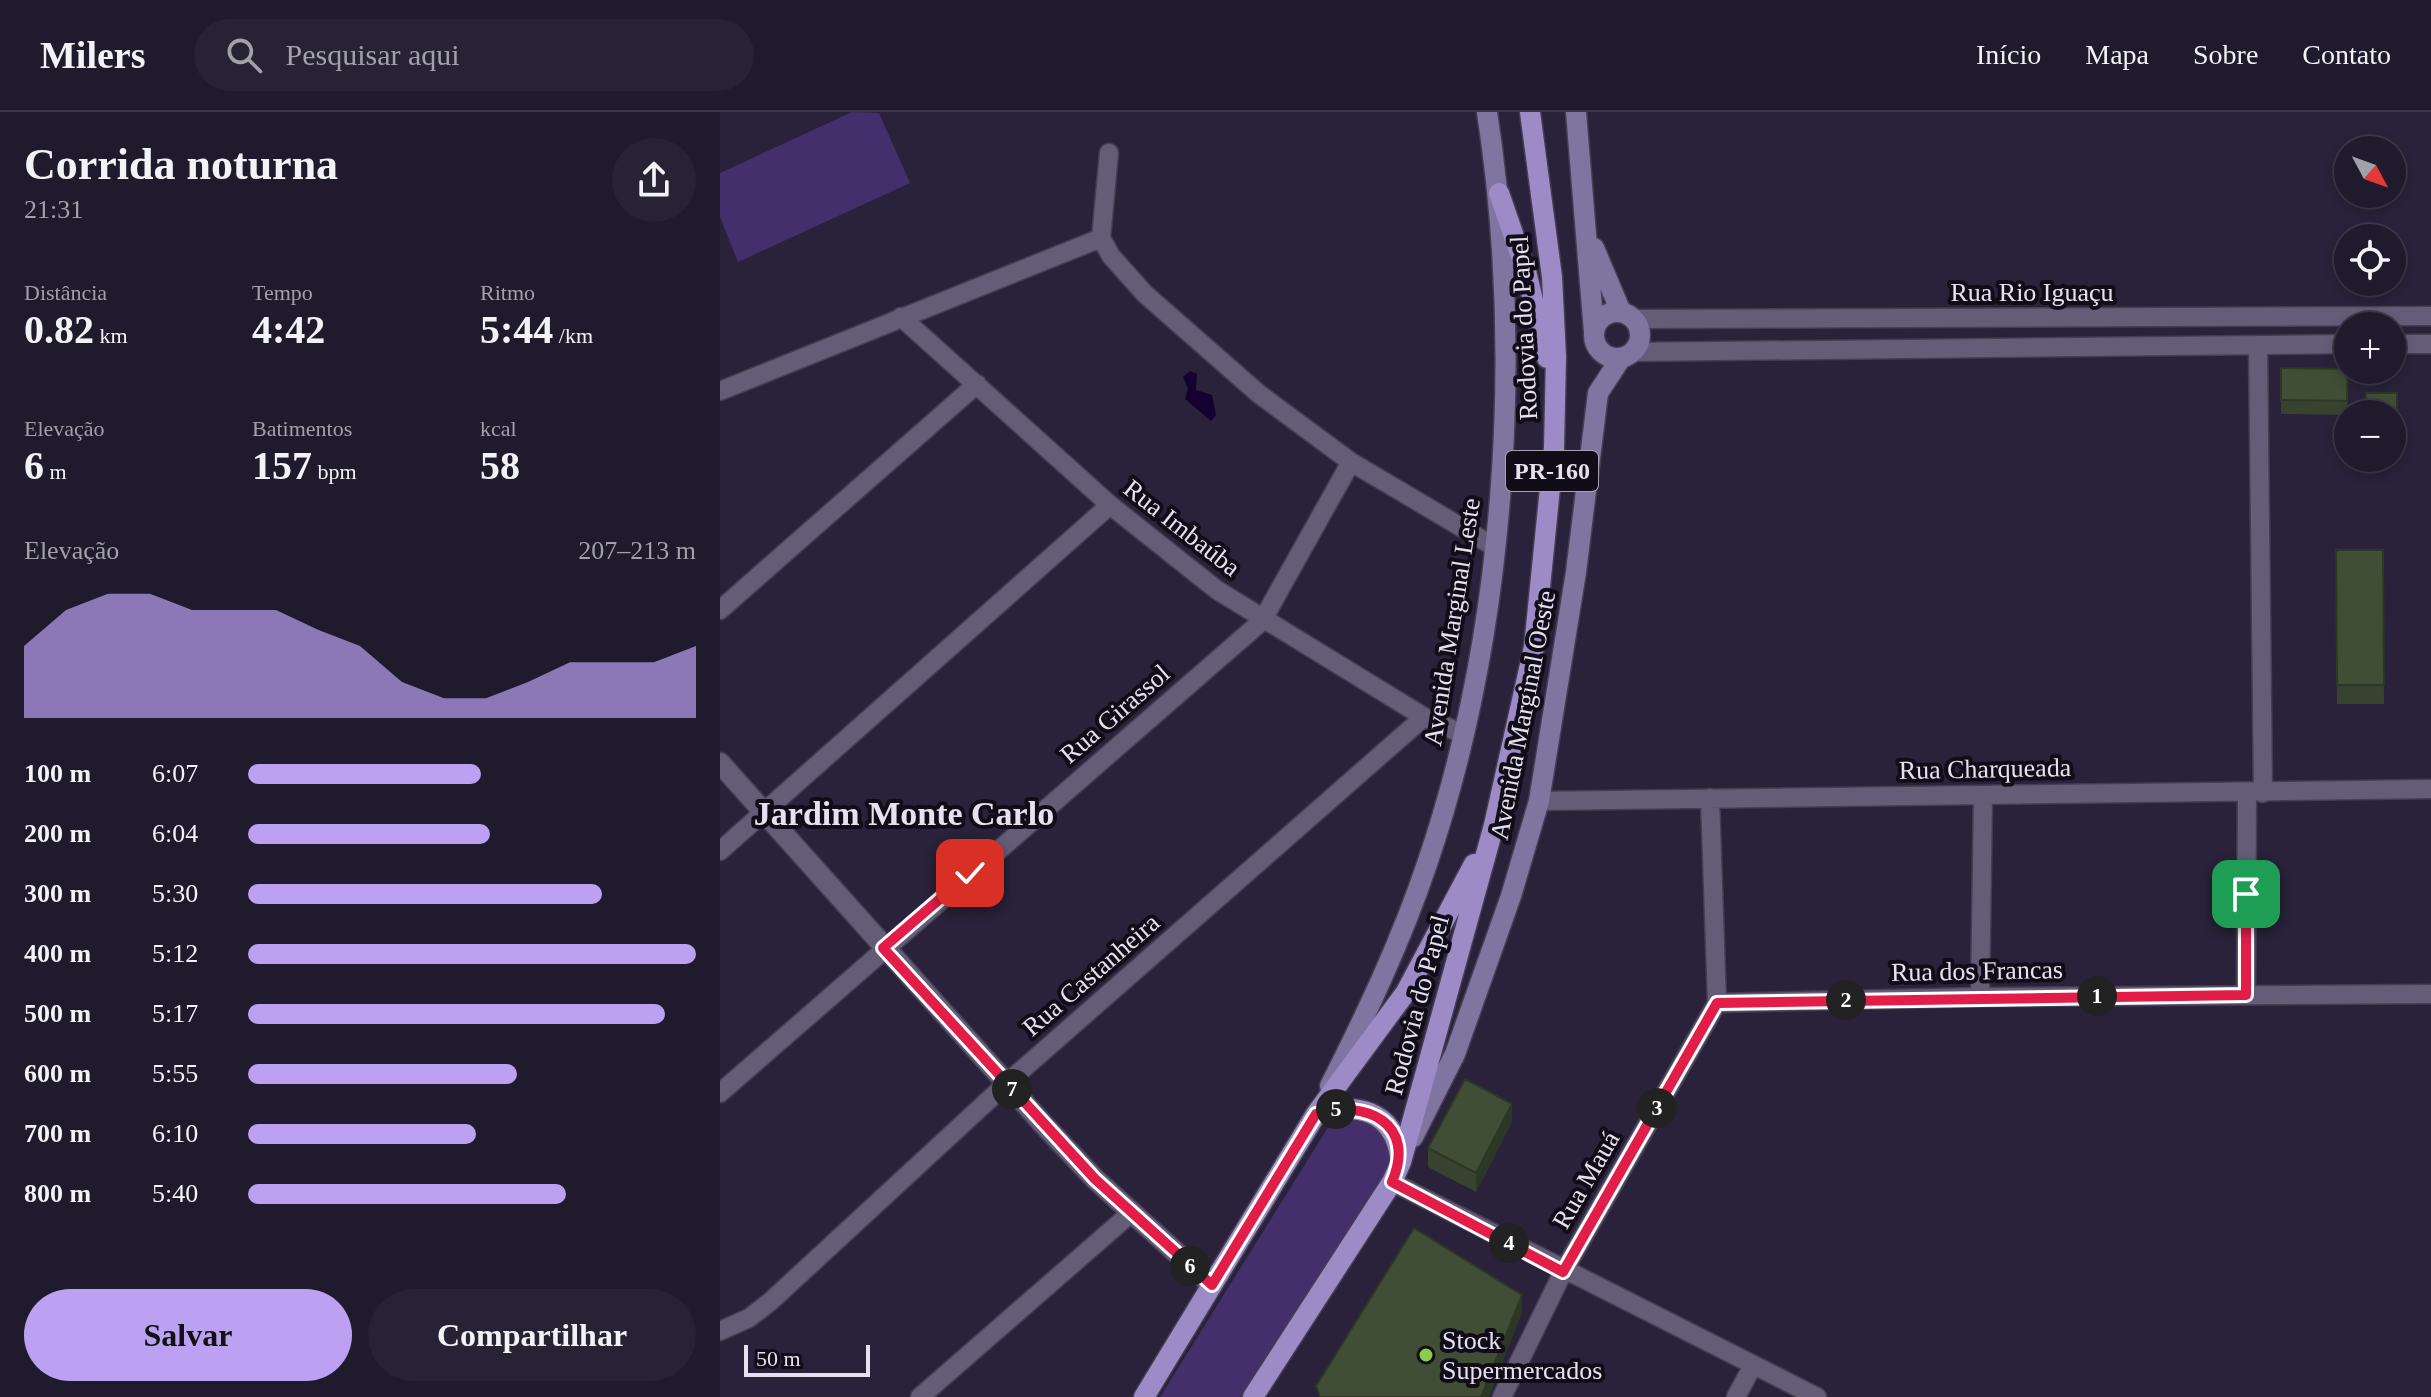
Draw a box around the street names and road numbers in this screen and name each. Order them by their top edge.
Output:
street label: Rodovia do Papel [1505,235,1543,421]
street label: Rua Rio Iguaçu [1950,278,2114,307]
road number: PR-160 [1506,451,1598,491]
street label: Rua Imbaúba [1118,474,1246,583]
street label: Avenida Marginal Leste [1418,496,1486,748]
street label: Avenida Marginal Oeste [1485,588,1561,842]
street label: Rua Girassol [1055,659,1175,769]
street label: Rua Charqueada [1898,753,2072,785]
street label: Rua Castanheira [1017,908,1165,1042]
street label: Rodovia do Papel [1379,912,1455,1098]
street label: Rua dos Francas [1891,955,2063,987]
street label: Rua Mauá [1547,1126,1626,1234]

